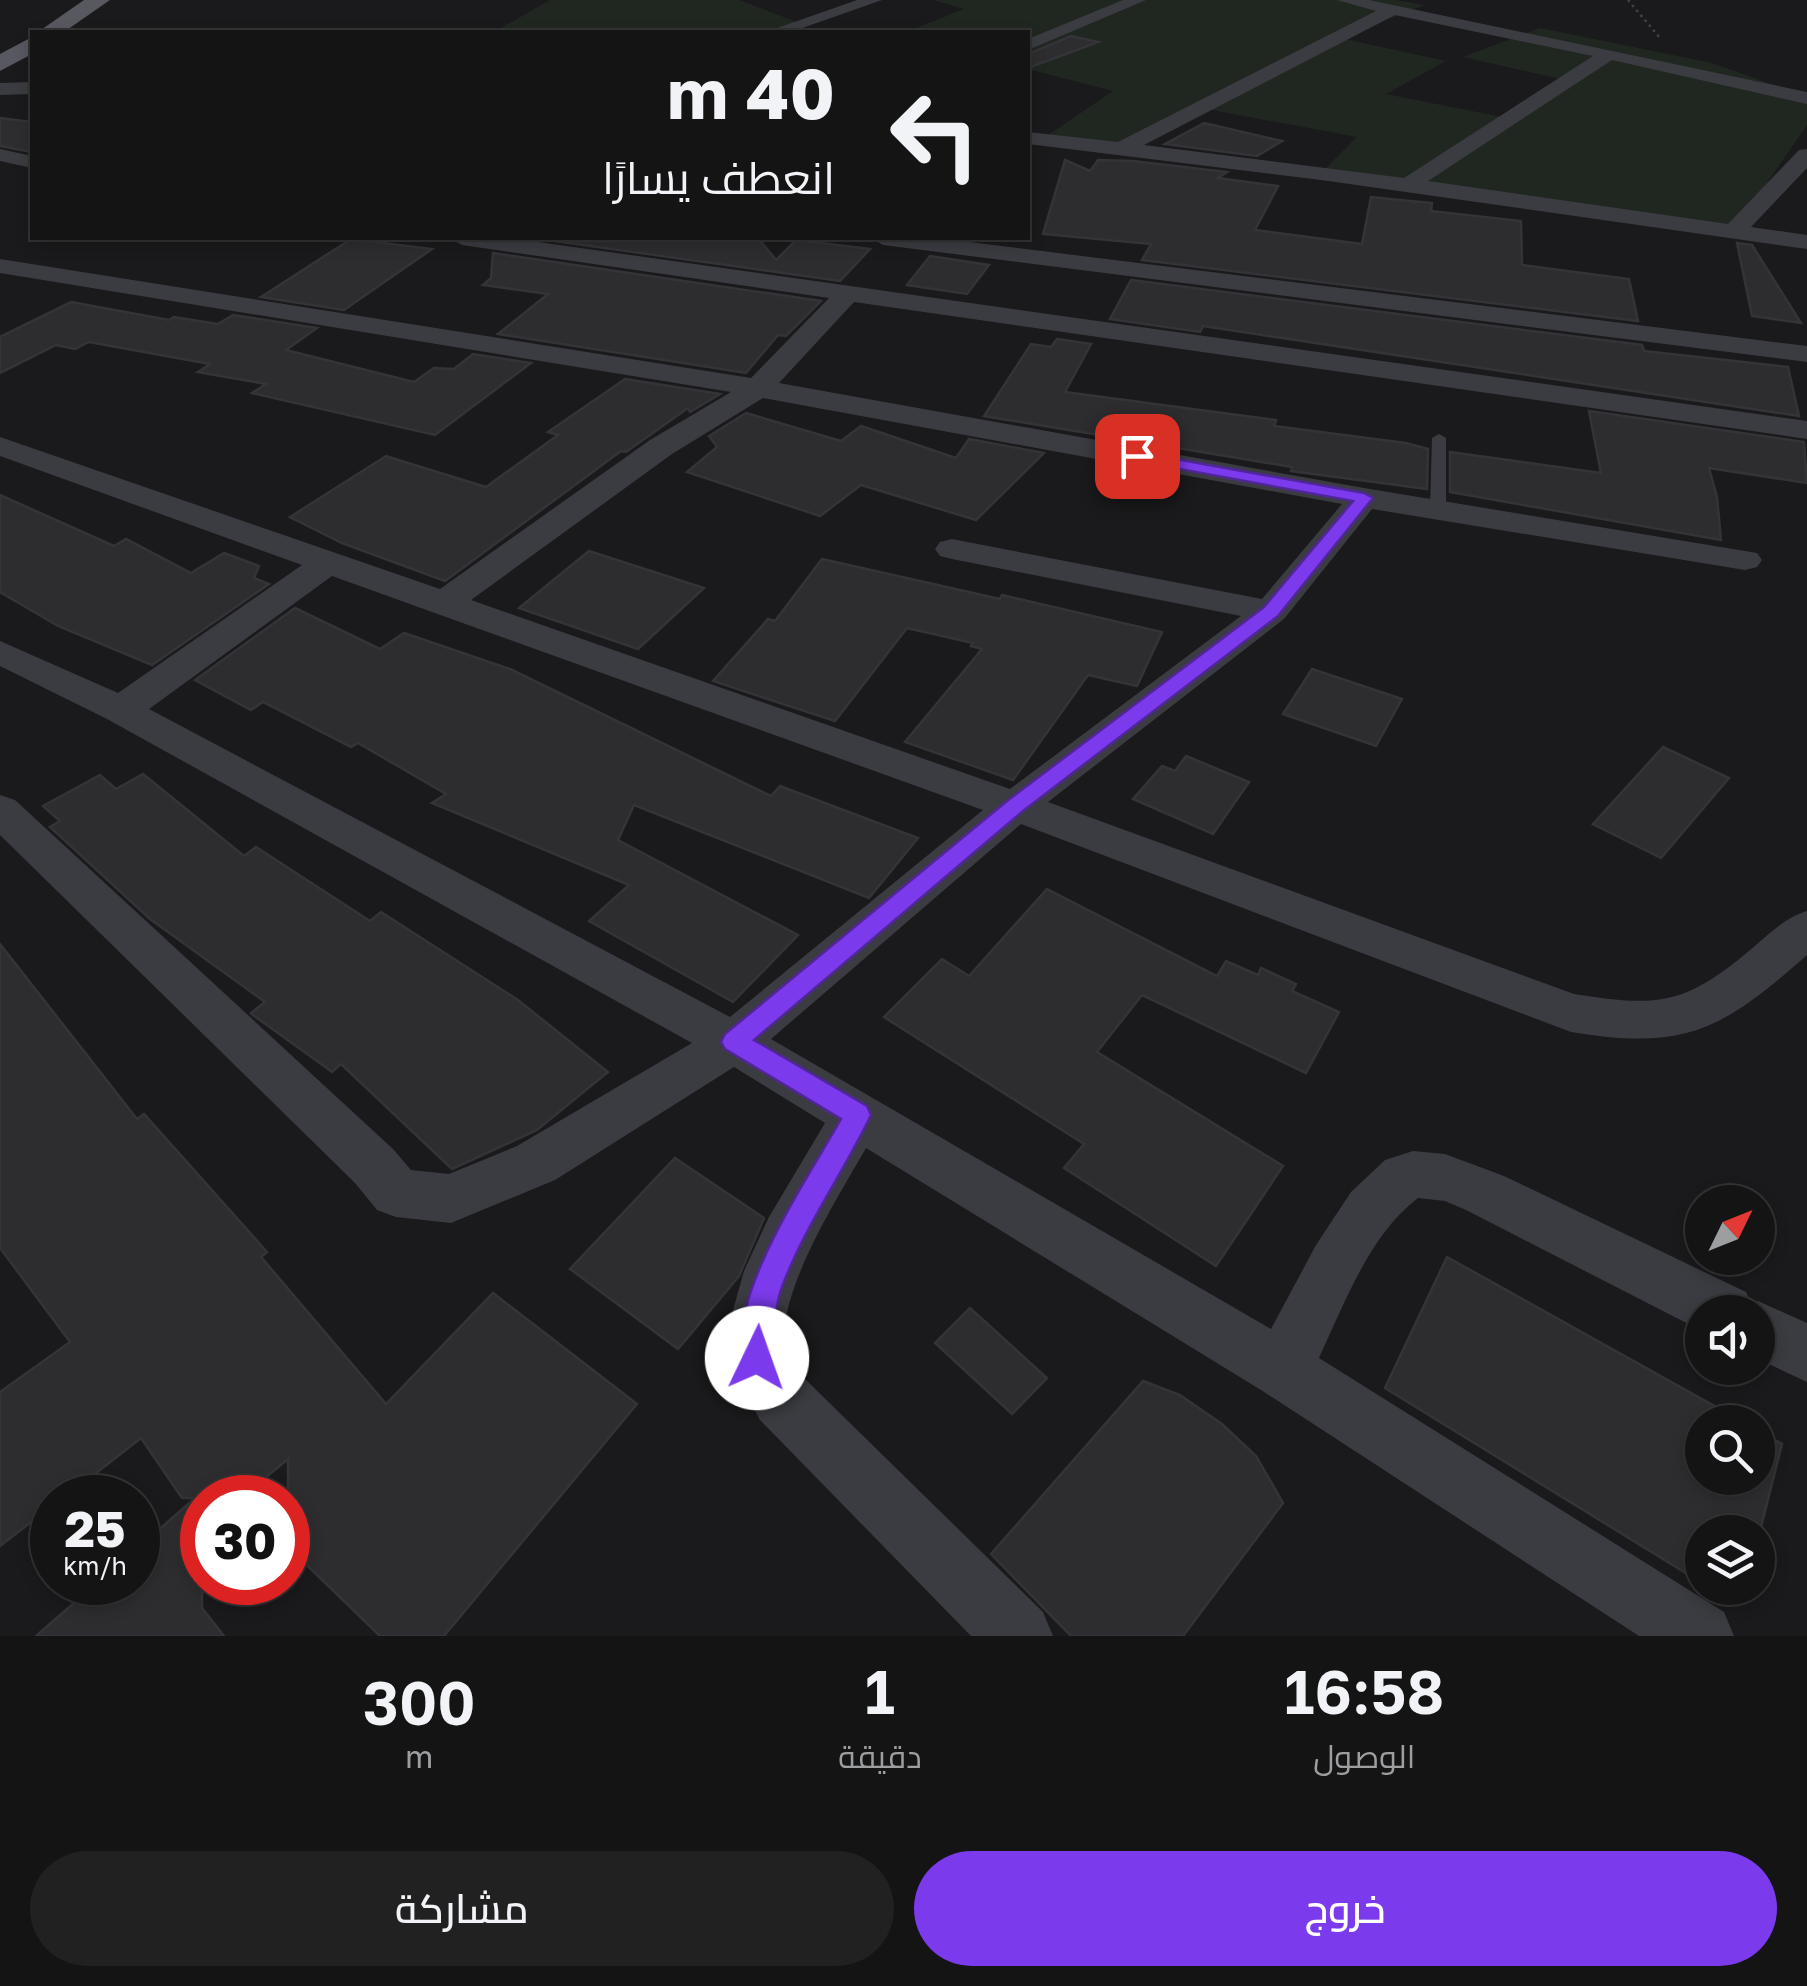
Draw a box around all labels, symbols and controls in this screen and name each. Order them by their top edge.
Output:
text: 40 m [667,50,835,134]
icon: left [870,70,1000,200]
text: انعطف يسارًا [602,150,835,204]
pin [1095,414,1180,499]
icon: arrive [1110,429,1165,484]
north arrow [1685,1185,1775,1275]
map controls [1685,1185,1775,1605]
button: sound [1685,1295,1775,1385]
position arrow [705,1306,809,1410]
button: search [1685,1405,1775,1495]
speed limit sign: 30 [180,1475,310,1605]
text: 25 [64,1498,125,1558]
button: layers [1685,1515,1775,1605]
text: km/h [63,1550,127,1581]
text: 1 [865,1655,895,1727]
text: 16:58 [1284,1655,1444,1727]
text: 300 [363,1666,476,1738]
text: m [405,1737,433,1775]
text: دقيقة [838,1737,922,1775]
text: الوصول [1313,1737,1415,1775]
button: مشاركة [30,1851,894,1966]
button: خروج [914,1851,1777,1966]

